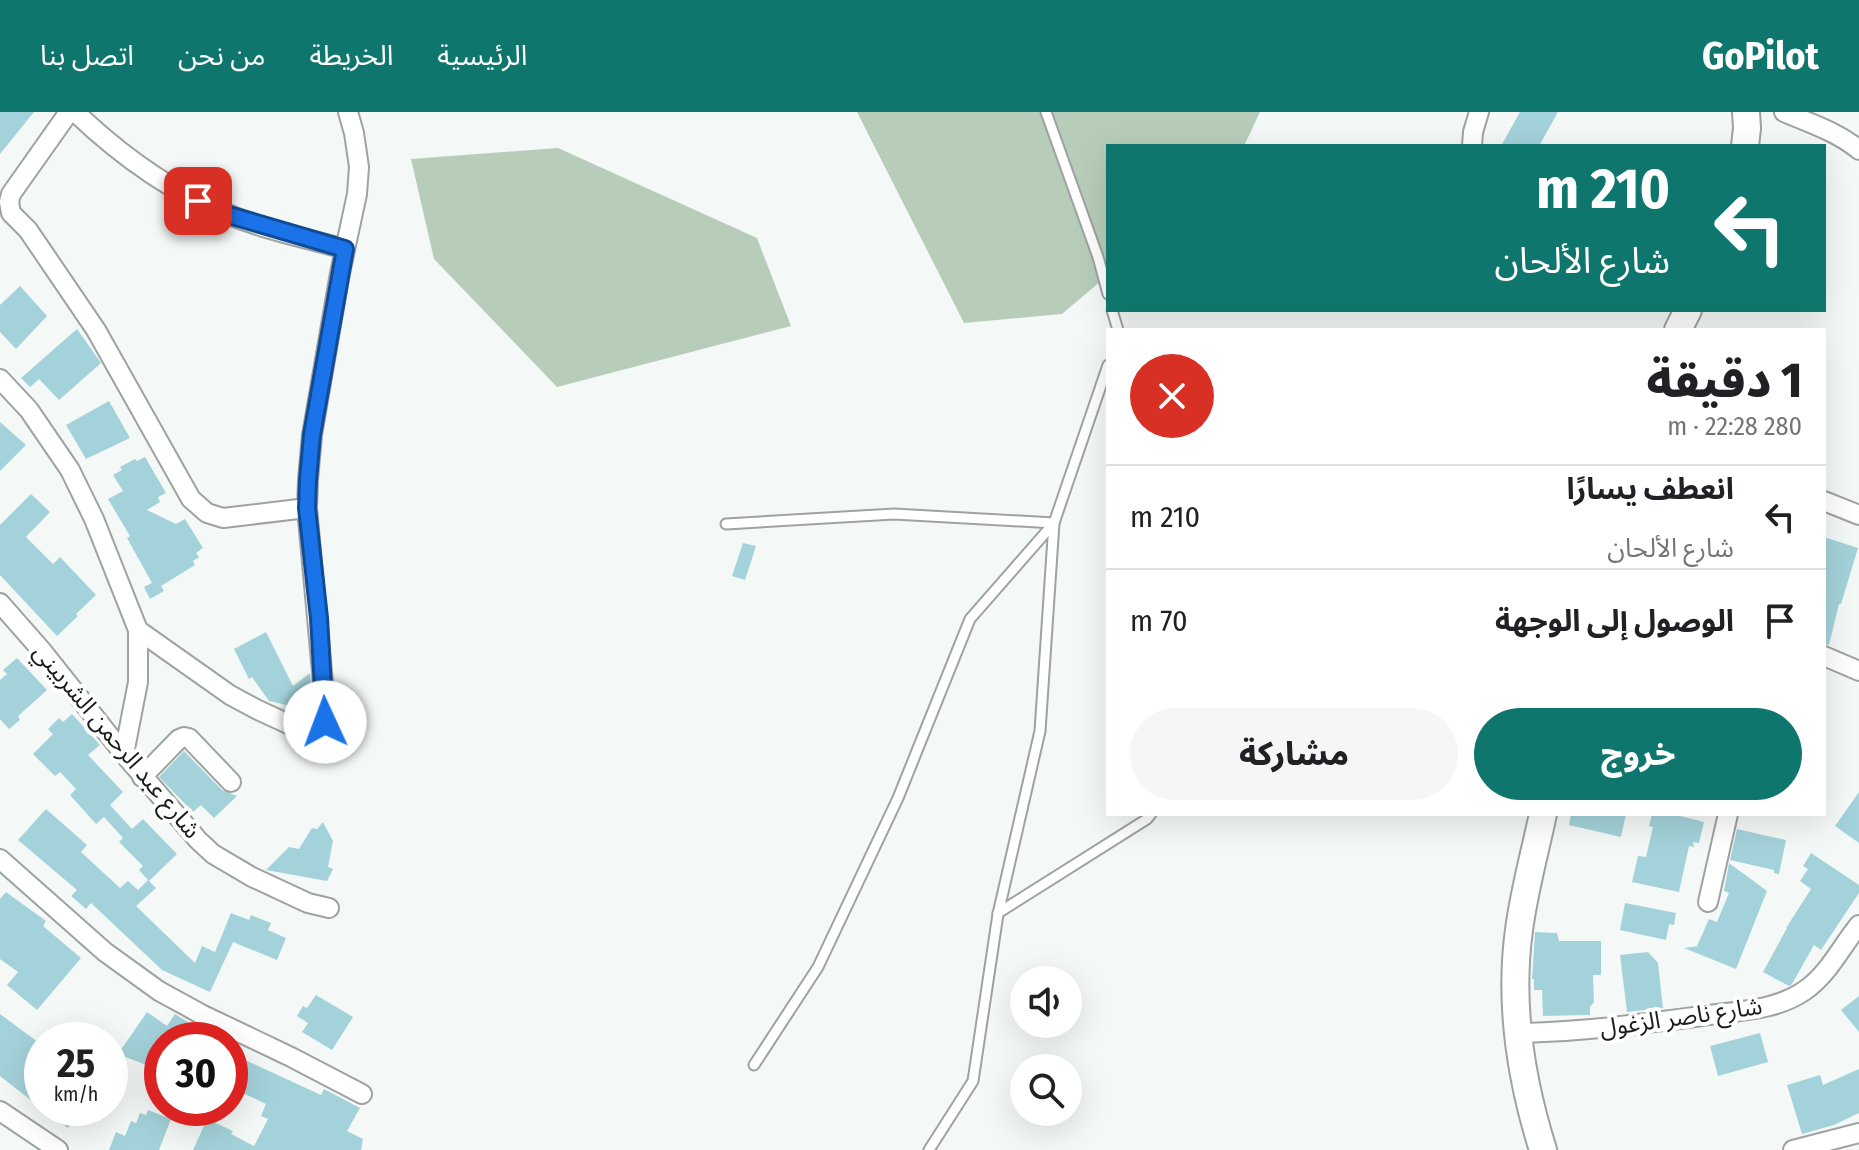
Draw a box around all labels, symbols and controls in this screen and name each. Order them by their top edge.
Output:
text: GoPilot [1702,33,1819,79]
text: اتصل بنا [40,39,134,72]
text: من نحن [178,39,265,72]
text: الخريطة [309,39,393,72]
text: الرئيسية [437,39,527,72]
text: 210 m [1536,156,1670,223]
pin [164,167,232,235]
icon: left [1698,176,1802,280]
icon: arrive [176,179,220,223]
text: شارع الألحان [1494,239,1670,283]
text: 1 دقيقة [1646,352,1802,410]
button: close [1130,354,1214,438]
text: 280 m · 22:28 [1667,411,1802,442]
text: انعطف يسارًا [1567,471,1734,507]
icon: left [1758,495,1802,539]
text: 210 m [1130,499,1200,535]
text: شارع الألحان [1607,533,1734,564]
icon: arrive [1758,599,1802,643]
text: 70 m [1130,603,1188,639]
text: الوصول إلى الوجهة [1495,603,1734,639]
street label: شارع عبد الرحمن الشربيني [24,638,207,847]
position arrow [283,680,367,764]
button: مشاركة [1130,708,1458,800]
button: خروج [1474,708,1802,800]
map controls [1010,966,1082,1126]
button: sound [1010,966,1082,1038]
street label: شارع ناصر الزغول [1598,992,1764,1045]
speed limit sign: 30 [144,1022,248,1126]
text: 25 [57,1040,95,1088]
button: search [1010,1054,1082,1126]
text: km/h [54,1082,98,1106]

